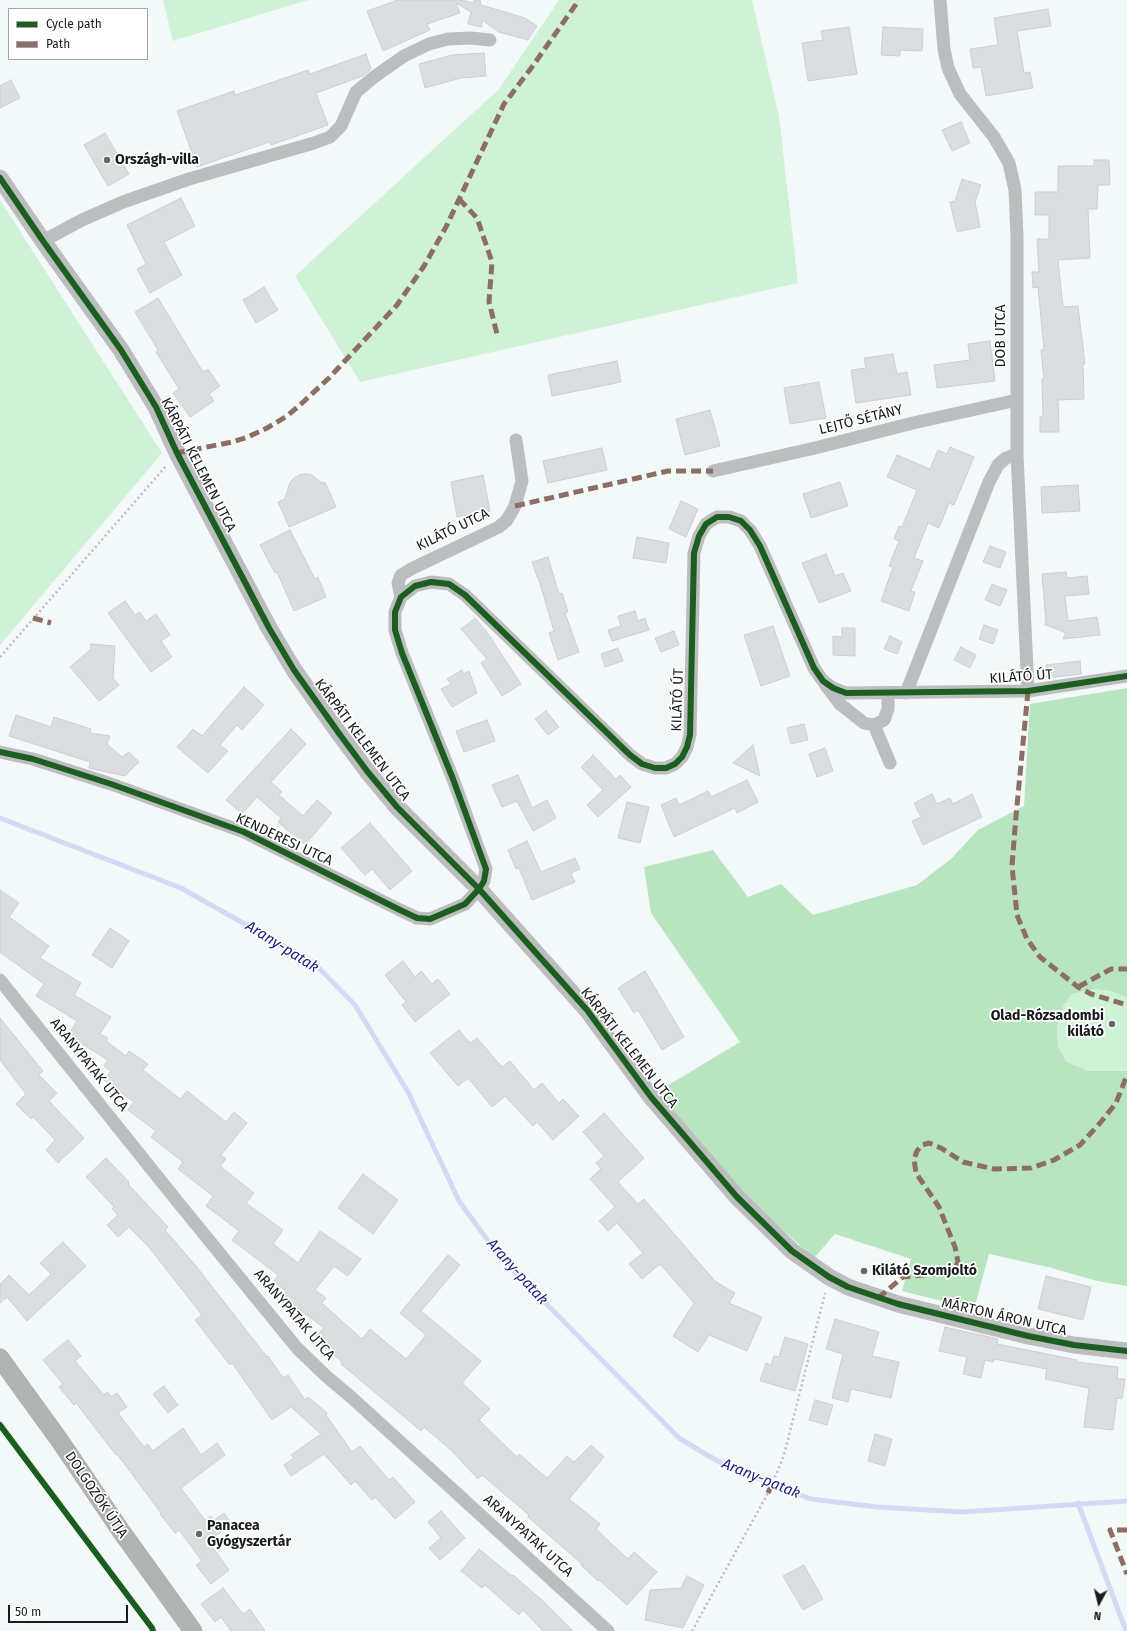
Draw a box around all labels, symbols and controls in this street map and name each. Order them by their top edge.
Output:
legend [8,8,148,60]
text: Cycle path [46,17,102,31]
text: Path [46,37,70,51]
place label: Országh-villa [115,152,199,168]
marker: Országh-villa [102,155,112,165]
street label: DOB UTCA [993,305,1009,367]
street label: KÁRPÁTI KELEMEN UTCA [157,395,239,535]
street label: LEJTŐ SÉTÁNY [817,401,905,439]
street label: KILÁTÓ UTCA [414,505,492,555]
street label: KILÁTÓ ÚT [989,666,1053,688]
street label: KILÁTÓ ÚT [669,668,687,732]
street label: KÁRPÁTI KELEMEN UTCA [311,676,413,804]
street label: KENDERESI UTCA [233,810,335,870]
water label: Arany-patak [242,917,322,977]
street label: KÁRPÁTI KELEMEN UTCA [577,984,681,1112]
place label: Olad-Rózsadombi kilátó [991,1008,1104,1040]
street label: ARANYPATAK UTCA [46,1015,132,1115]
marker: Olad-Rózsadombi kilátó [1107,1019,1117,1029]
water label: Arany-patak [483,1235,551,1309]
place label: Kilátó Szomjoltó [872,1263,977,1279]
street label: ARANYPATAK UTCA [250,1266,338,1364]
marker: Kilátó Szomjoltó [859,1266,869,1276]
street label: MÁRTON ÁRON UTCA [940,1294,1068,1340]
street label: DOLGOZÓK ÚTJA [61,1449,131,1541]
water label: Arany-patak [719,1455,803,1503]
street label: ARANYPATAK UTCA [480,1491,576,1581]
place label: Panacea Gyógyszertár [207,1518,291,1550]
marker: Panacea Gyógyszertár [194,1529,204,1539]
north arrow [1079,1583,1119,1623]
scale bar [10,1597,130,1623]
text: 50 m [15,1605,41,1619]
text: N [1093,1609,1102,1622]

